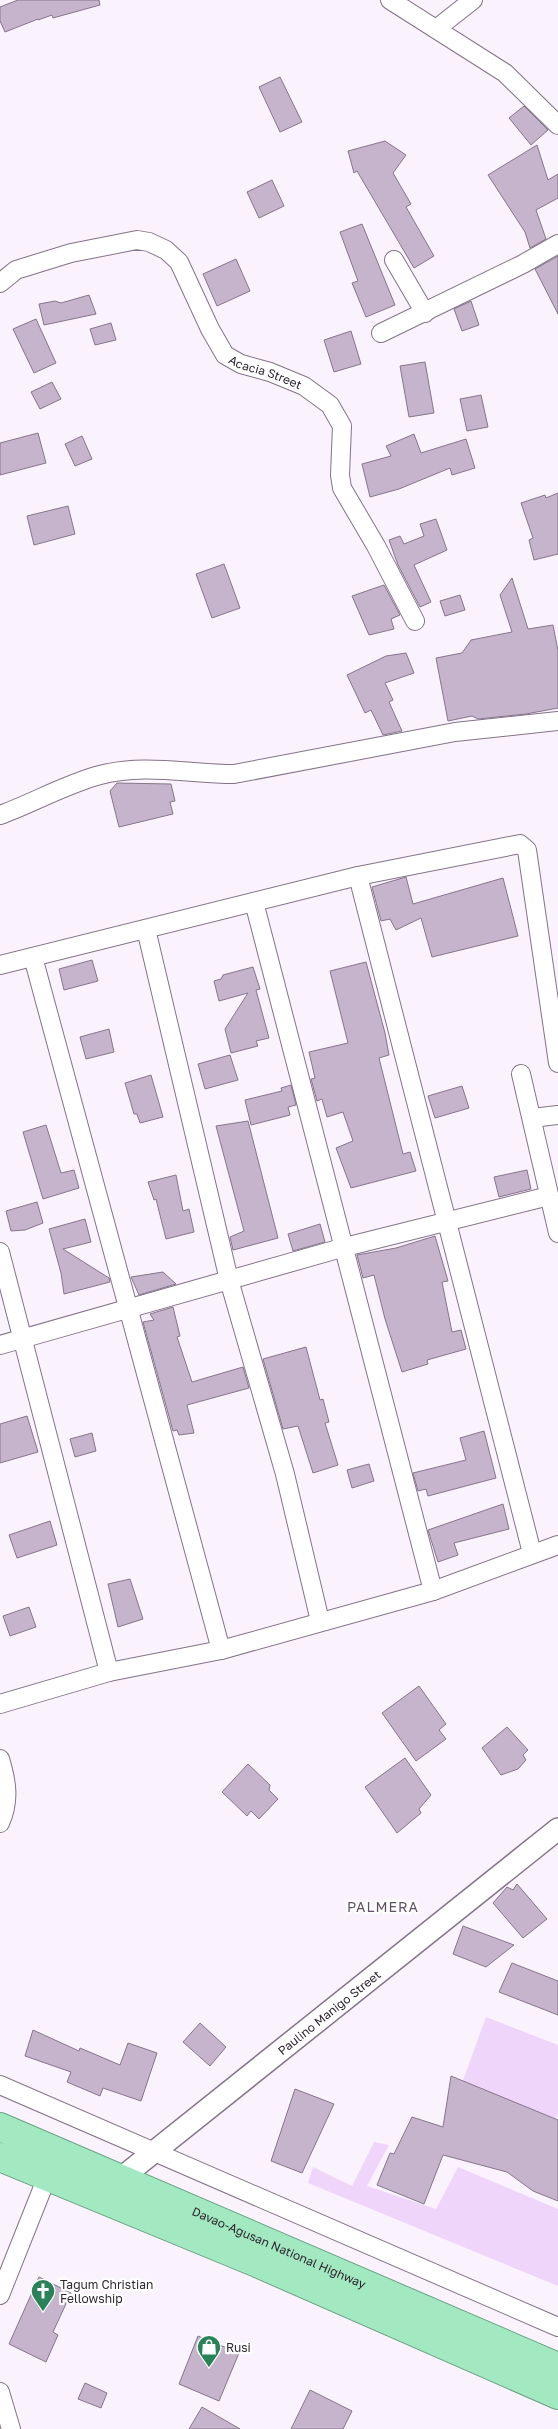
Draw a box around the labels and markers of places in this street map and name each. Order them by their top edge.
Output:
place label: Tagum Christian Fellowship [60,2277,153,2306]
church icon: Tagum Christian Fellowship [30,2278,56,2312]
shop icon: Rusi [196,2334,222,2368]
place label: Rusi [226,2340,251,2355]

